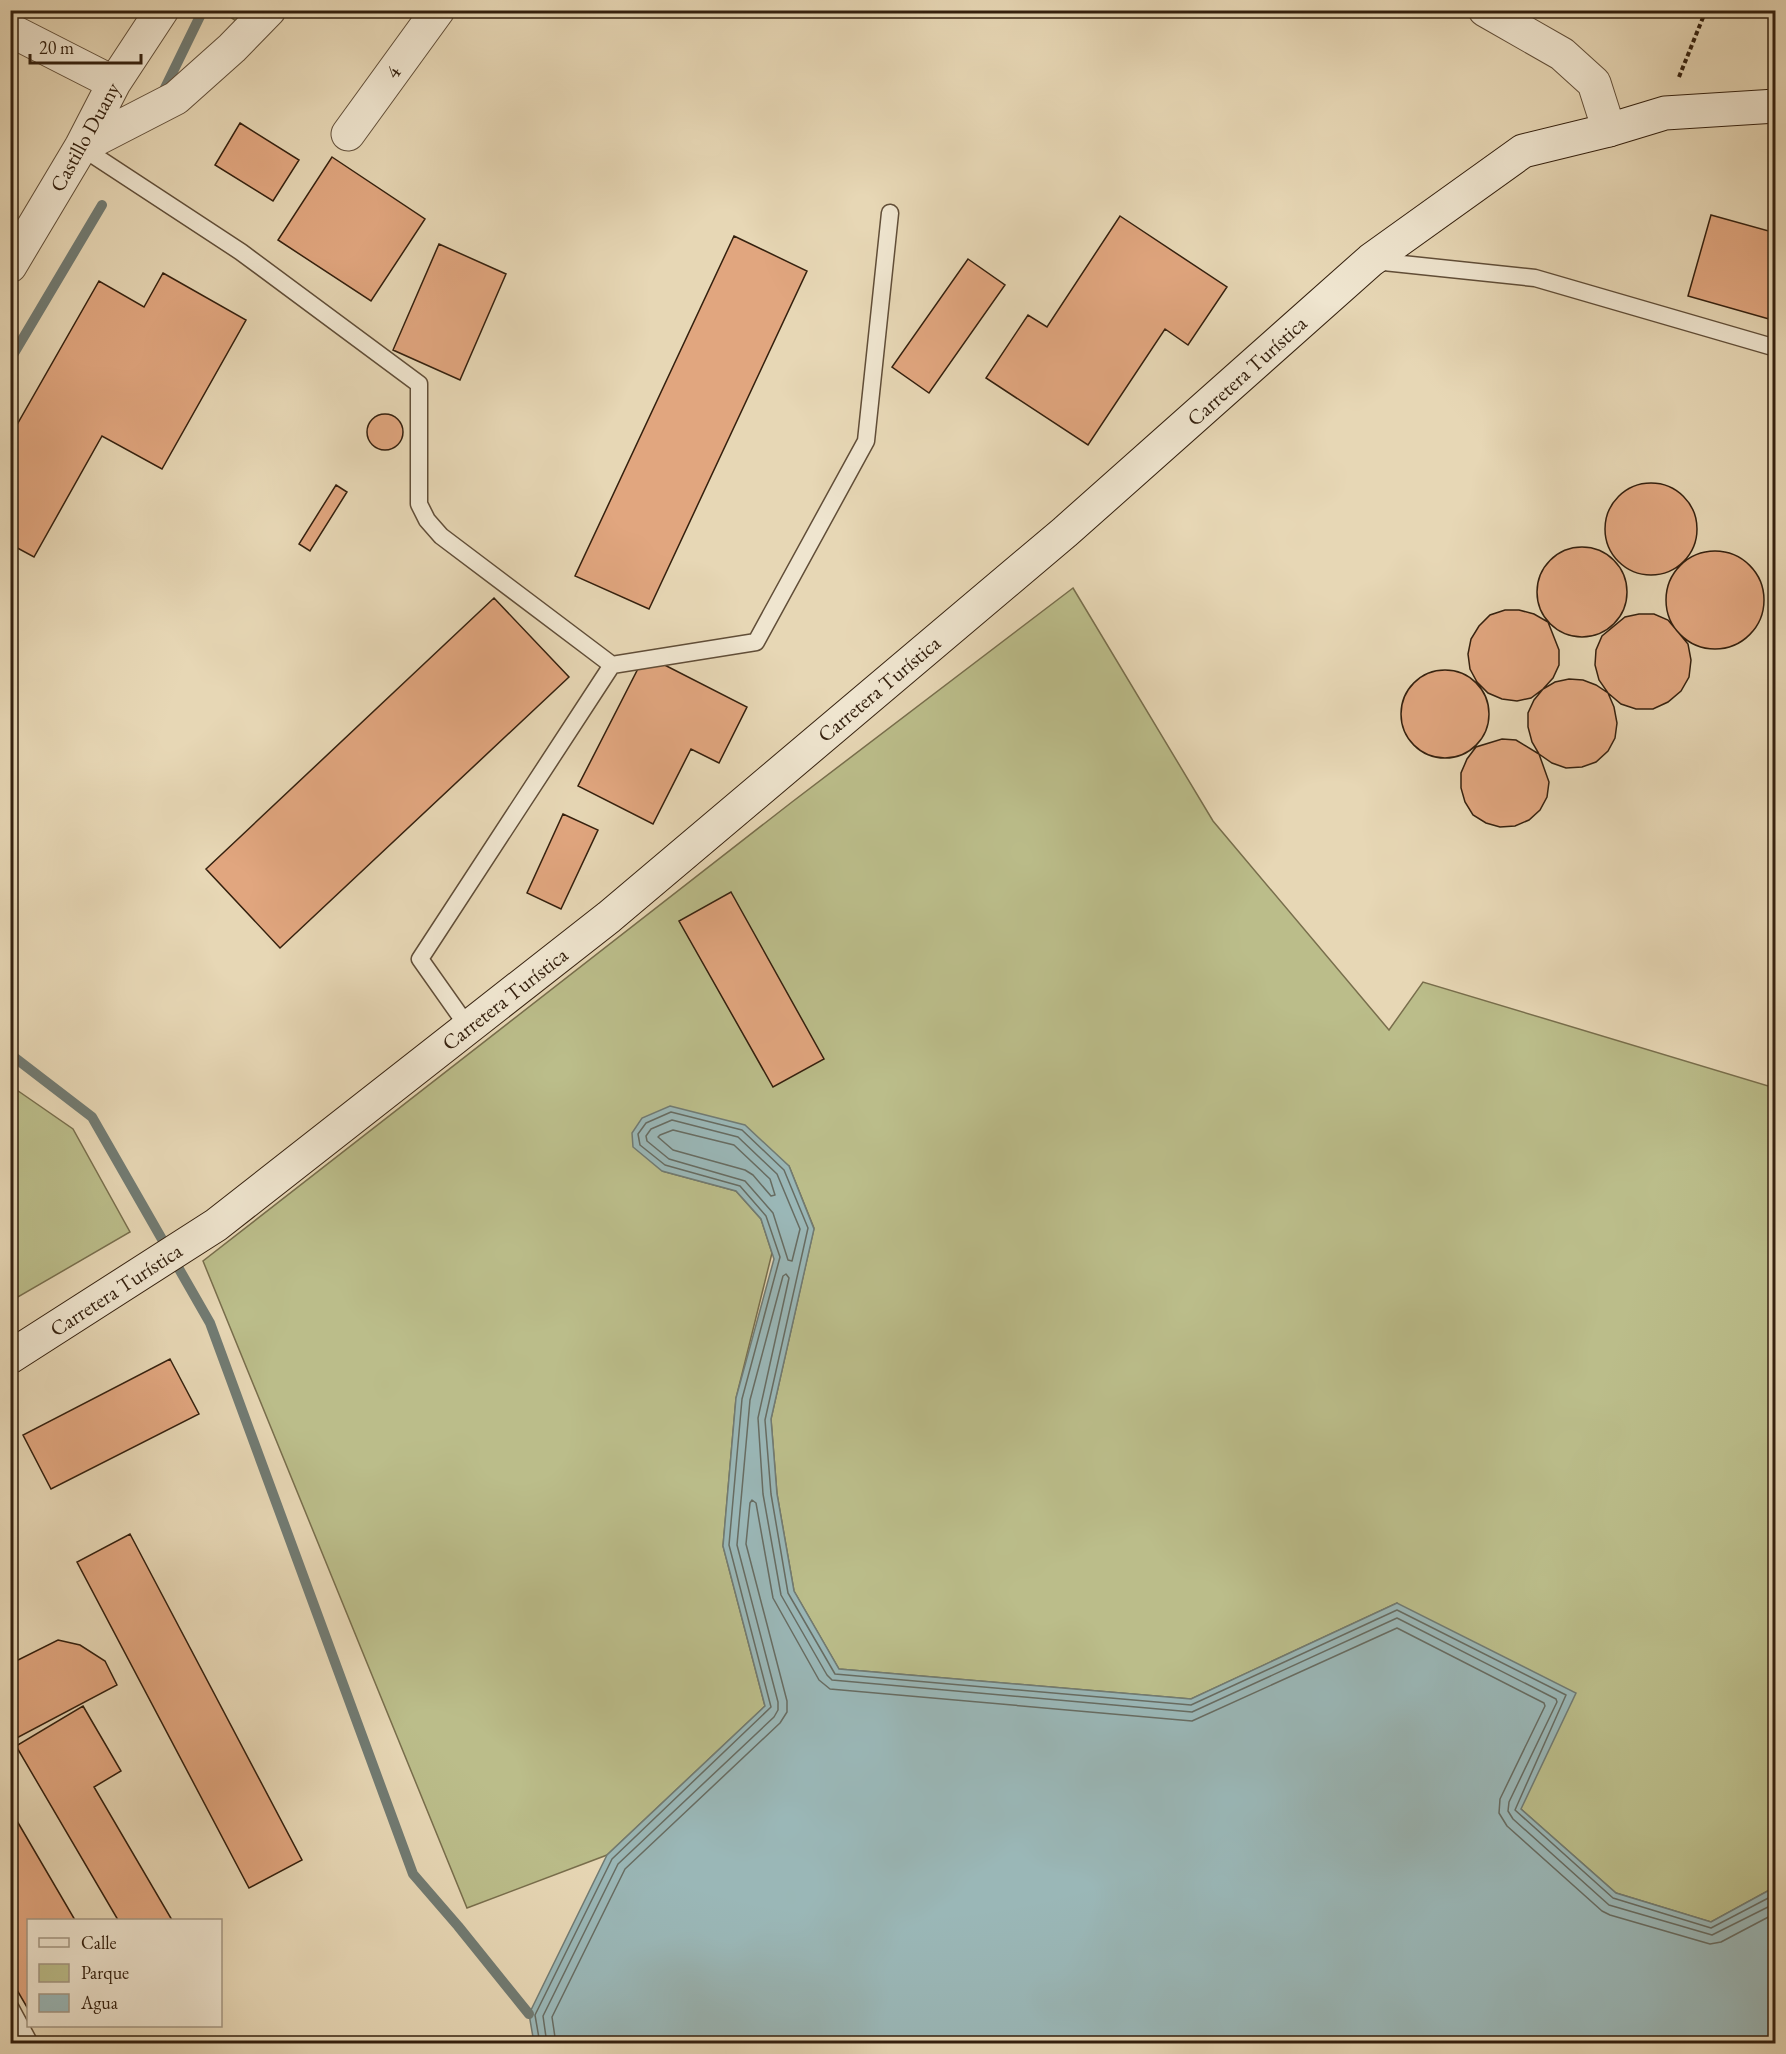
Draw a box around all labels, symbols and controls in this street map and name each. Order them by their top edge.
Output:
scale bar [30,27,141,65]
text: 20 m [39,36,74,59]
street label: 4 [379,59,407,84]
street label: Castillo Duany [43,77,126,196]
street label: Carretera Turística [1181,309,1313,432]
street label: Carretera Turística [812,629,946,748]
street label: Carretera Turística [436,941,574,1056]
street label: Carretera Turística [45,1236,187,1342]
legend [27,1919,222,2027]
text: Calle [81,1931,117,1954]
text: Parque [81,1961,129,1984]
text: Agua [80,1991,119,2014]

